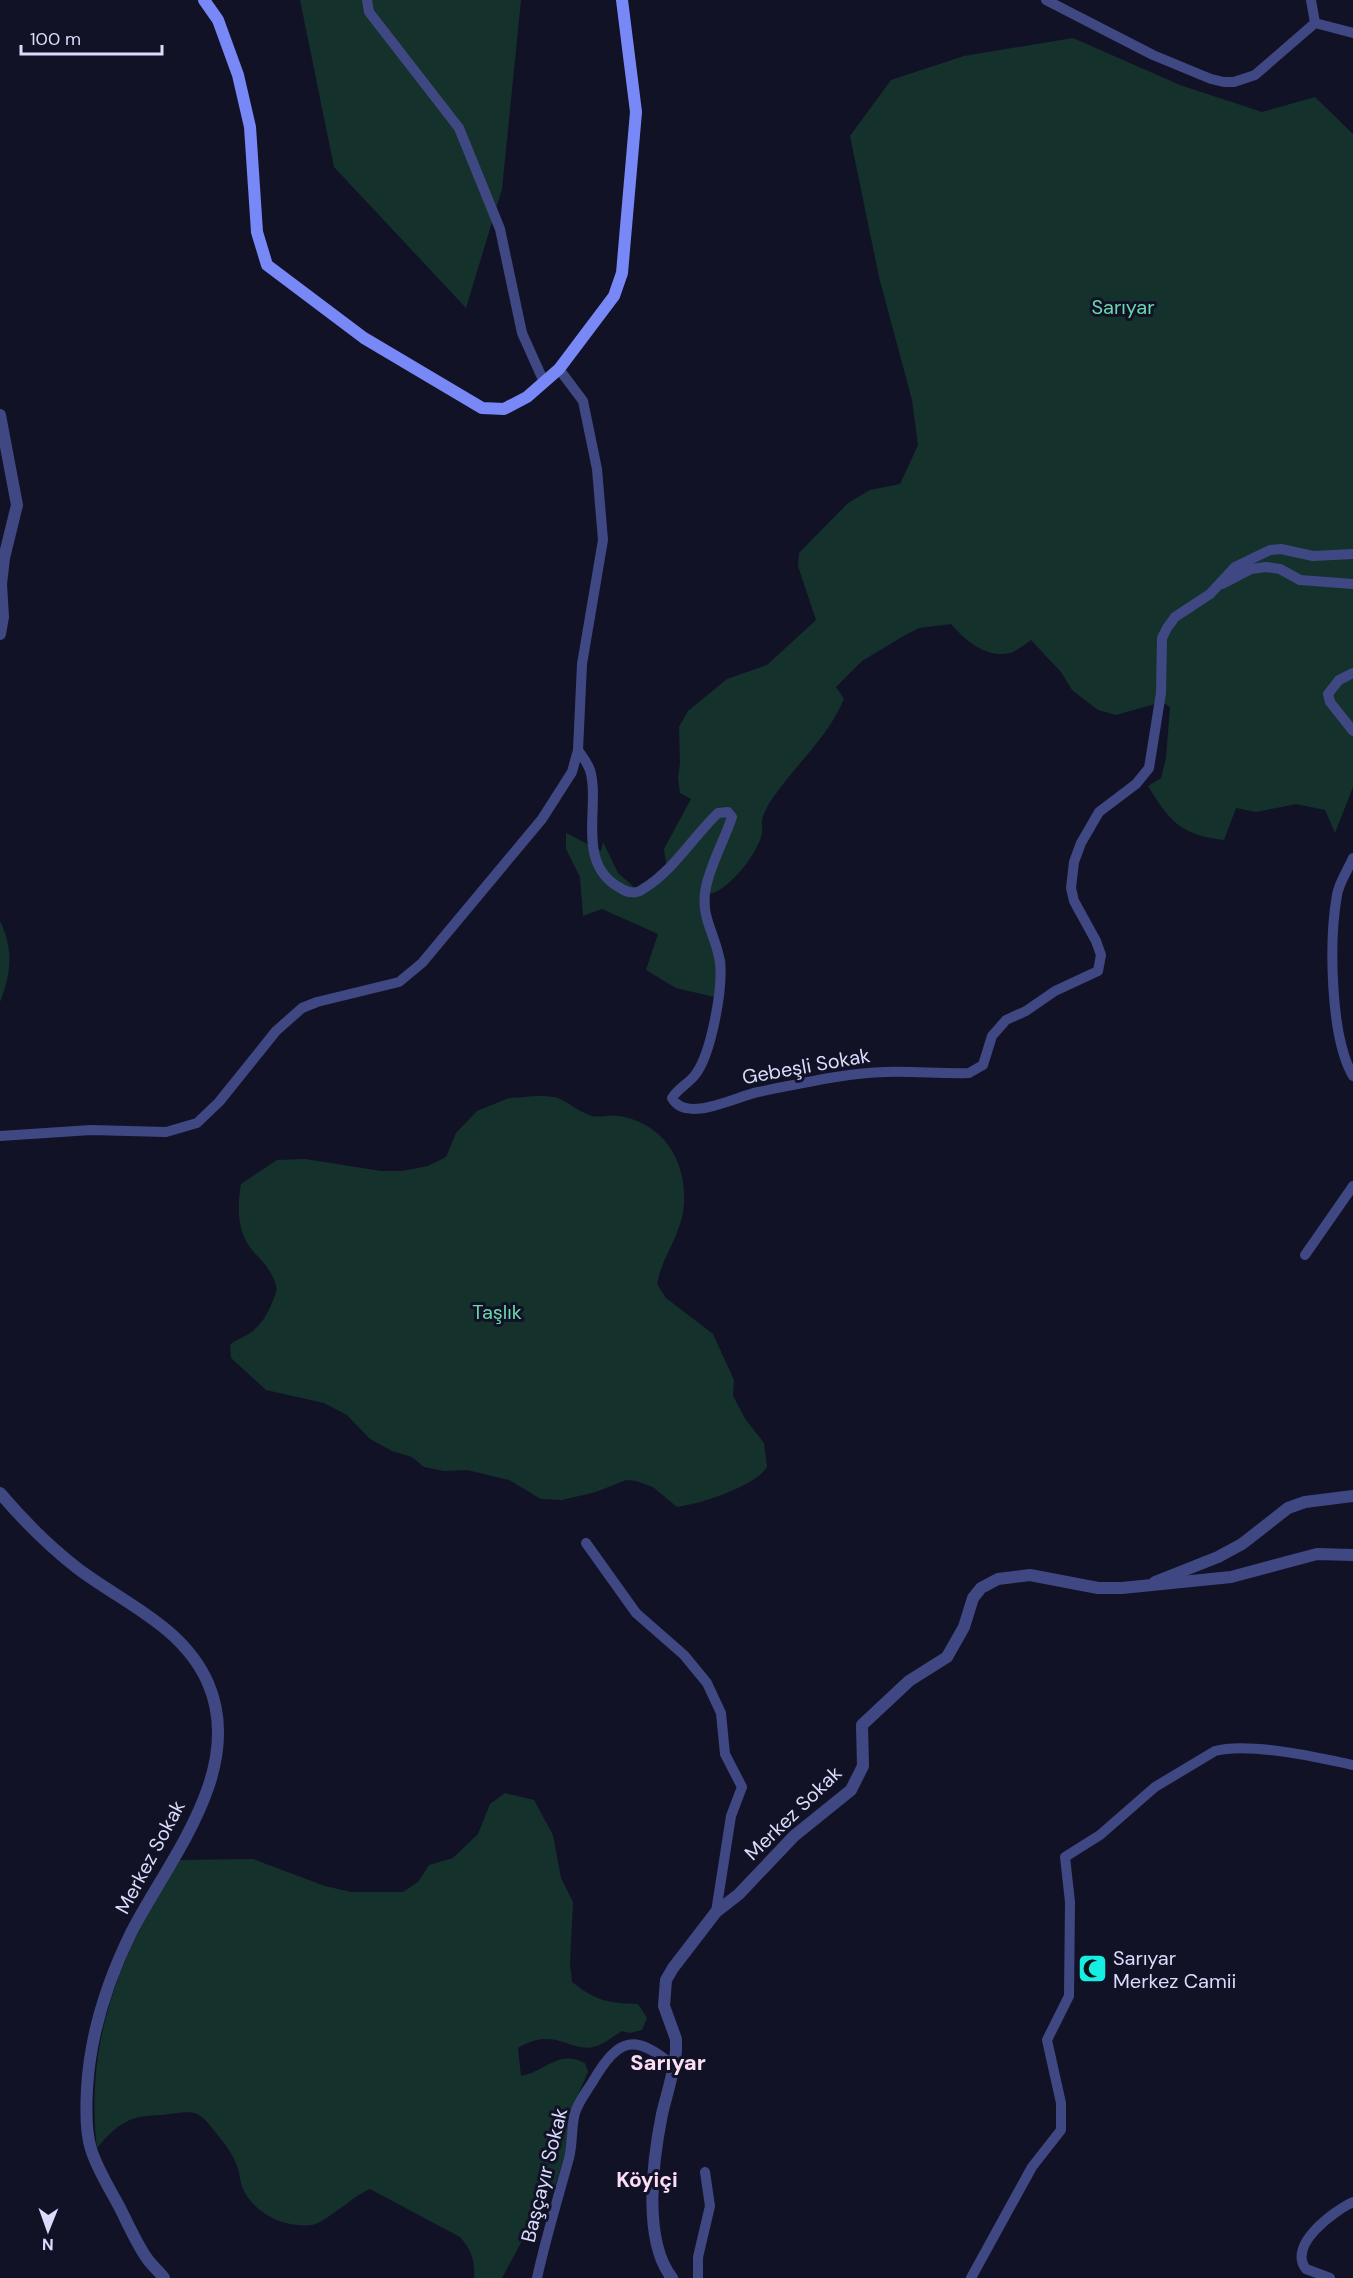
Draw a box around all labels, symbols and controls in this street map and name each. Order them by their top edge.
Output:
scale bar [21,18,162,56]
text: 100 m [30,27,81,51]
park label: Sarıyar [1091,294,1155,320]
street label: Gebeşli Sokak [740,1042,872,1090]
park label: Taşlık [472,1299,522,1325]
street label: Merkez Sokak [739,1760,847,1866]
street label: Merkez Sokak [109,1796,191,1918]
place label: Sarıyar Merkez Camii [1113,1945,1236,1994]
mosque icon: Sarıyar Merkez Camii [1076,1953,1108,1985]
district label: Sarıyar [630,2048,706,2077]
street label: Başçayır Sokak [515,2105,573,2245]
district label: Köyiçi [616,2166,678,2194]
north arrow [18,2200,78,2260]
text: N [42,2234,54,2255]

